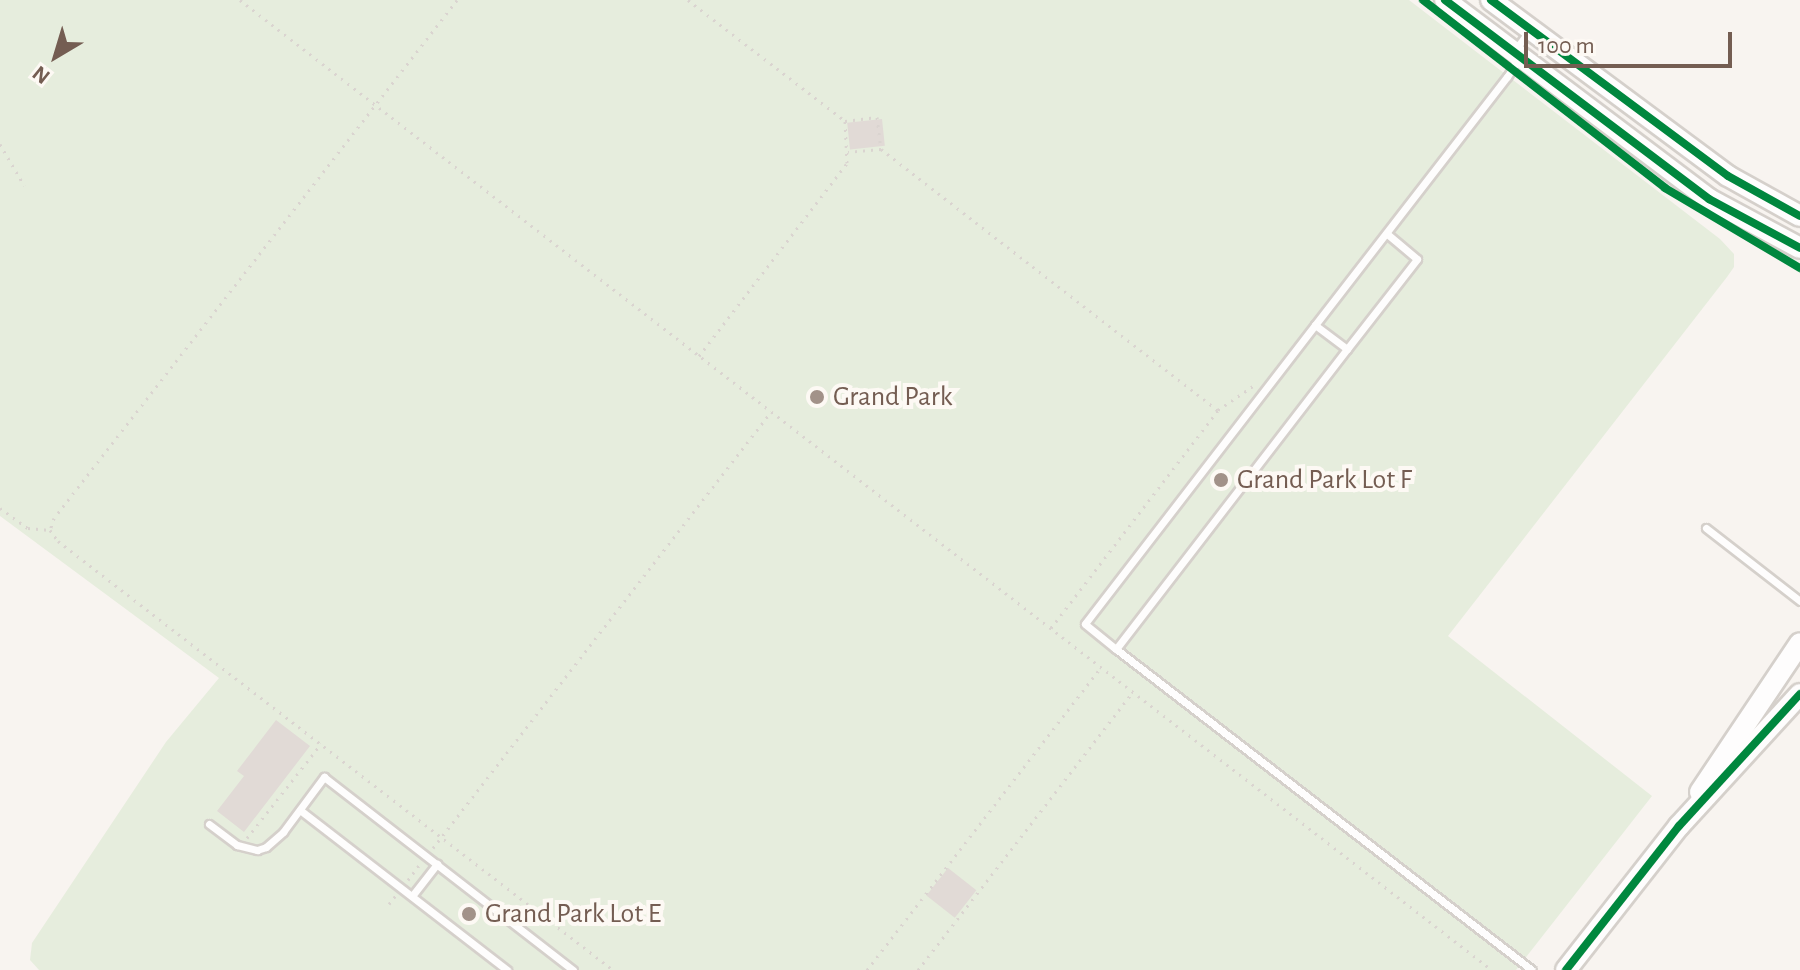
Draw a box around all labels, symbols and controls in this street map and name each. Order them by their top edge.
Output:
north arrow [16,16,96,96]
scale bar [1528,16,1736,66]
text: 100 m [1538,34,1595,58]
text: N [28,62,54,88]
place label: Grand Park [833,380,953,414]
marker: Grand Park [808,388,826,406]
place label: Grand Park Lot F [1237,463,1412,497]
marker: Grand Park Lot F [1212,471,1230,489]
place label: Grand Park Lot E [485,897,661,931]
marker: Grand Park Lot E [460,905,478,923]

